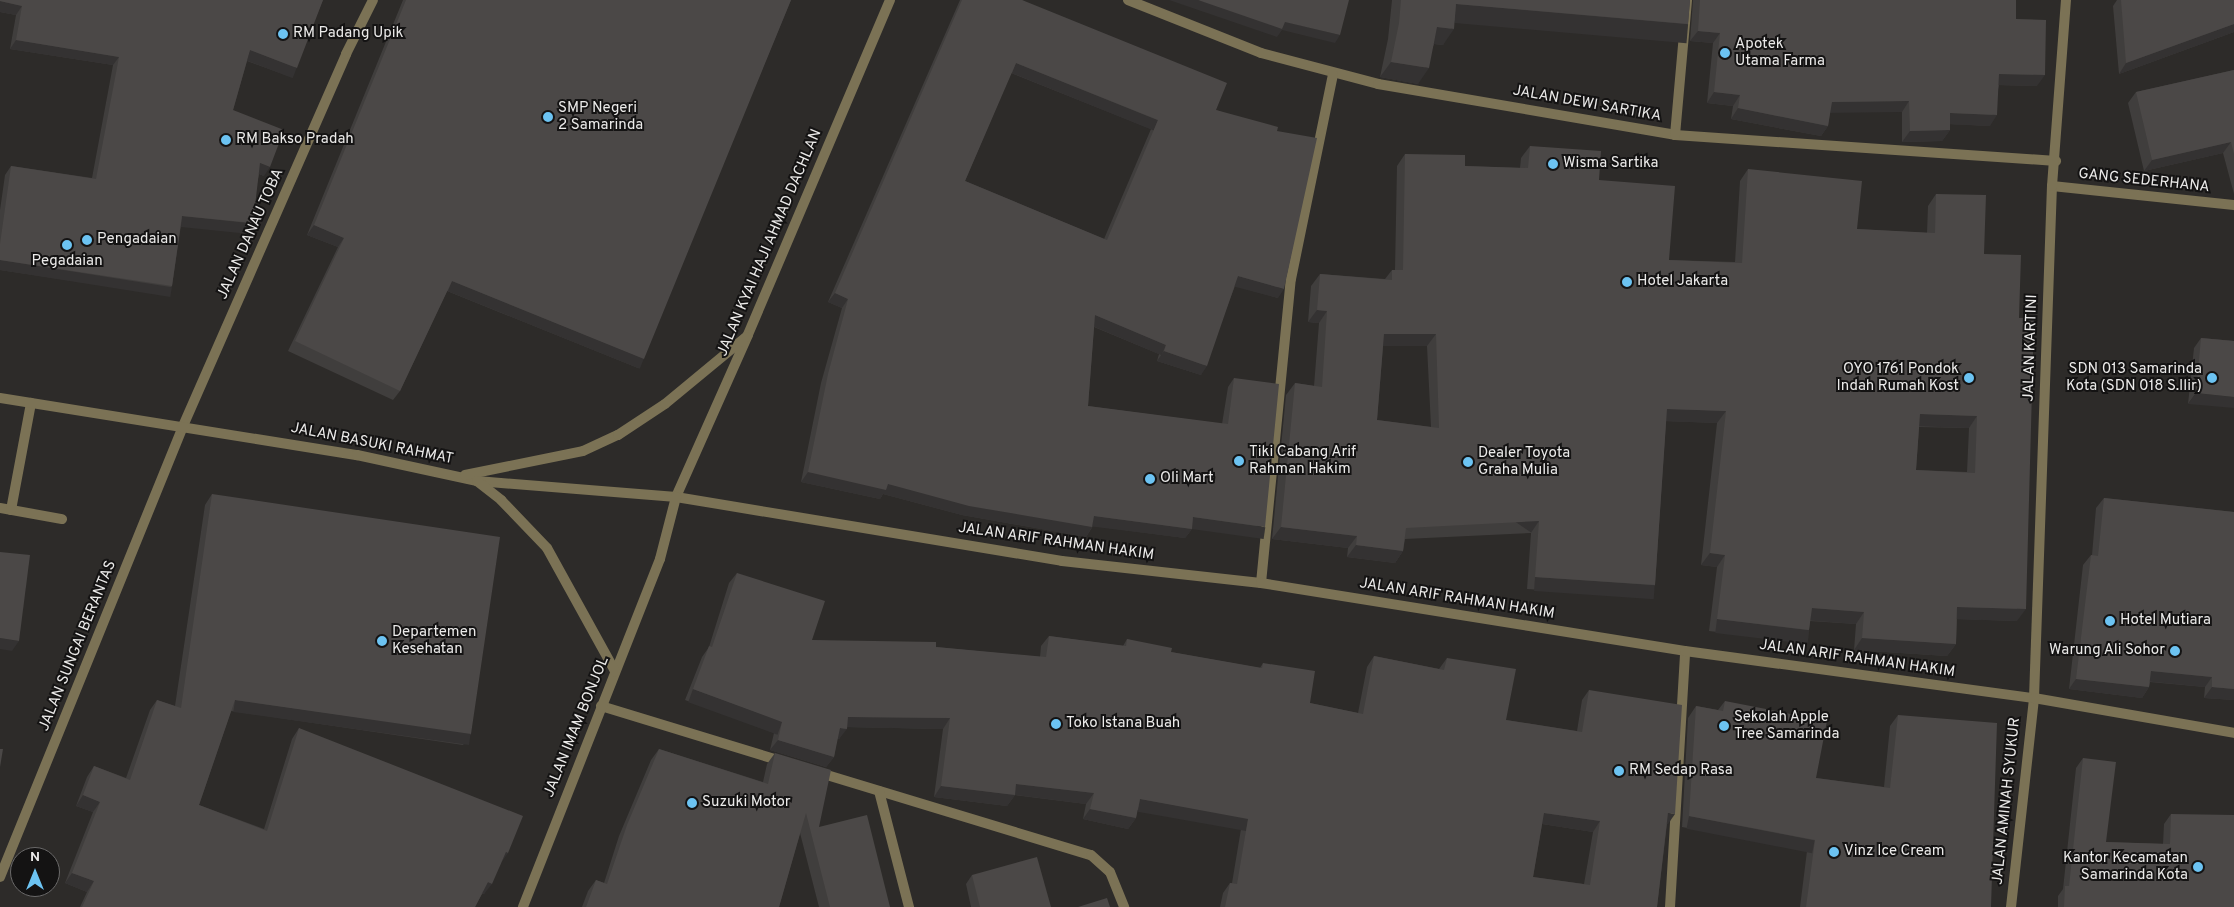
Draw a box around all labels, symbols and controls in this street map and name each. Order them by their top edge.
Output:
place label: RM Padang Upik [293,25,404,43]
marker: RM Padang Upik [277,28,289,40]
place label: Apotek Utama Farma [1735,35,1825,70]
marker: Apotek Utama Farma [1719,47,1731,59]
street label: JALAN DEWI SARTIKA [1511,82,1663,126]
place label: SMP Negeri 2 Samarinda [558,99,643,134]
marker: SMP Negeri 2 Samarinda [542,111,554,123]
street label: JALAN KYAI HAJI AHMAD DACHLAN [714,126,826,360]
place label: RM Bakso Pradah [236,131,354,149]
marker: RM Bakso Pradah [220,134,232,146]
place label: Wisma Sartika [1563,155,1658,173]
marker: Wisma Sartika [1547,158,1559,170]
street label: GANG SEDERHANA [2077,165,2211,197]
street label: JALAN DANAU TOBA [214,166,288,302]
place label: Pengadaian [97,231,177,249]
marker: Pengadaian [81,234,93,246]
marker: Pegadaian [61,239,73,251]
place label: Pegadaian [31,253,103,271]
place label: Hotel Jakarta [1637,273,1728,291]
marker: Hotel Jakarta [1621,276,1633,288]
street label: JALAN KARTINI [2020,294,2042,402]
place label: OYO 1761 Pondok Indah Rumah Kost [1837,360,1959,395]
place label: SDN 013 Samarinda Kota (SDN 018 S.Ilir) [2066,360,2202,395]
marker: OYO 1761 Pondok Indah Rumah Kost [1963,372,1975,384]
marker: SDN 013 Samarinda Kota (SDN 018 S.Ilir) [2206,372,2218,384]
street label: JALAN BASUKI RAHMAT [289,419,455,469]
place label: Tiki Cabang Arif Rahman Hakim [1249,443,1357,478]
place label: Dealer Toyota Graha Mulia [1478,444,1571,479]
marker: Tiki Cabang Arif Rahman Hakim [1233,455,1245,467]
marker: Dealer Toyota Graha Mulia [1462,456,1474,468]
place label: Oli Mart [1160,470,1214,488]
marker: Oli Mart [1144,473,1156,485]
street label: JALAN ARIF RAHMAN HAKIM [957,519,1155,565]
street label: JALAN SUNGAI BERANTAS [35,558,121,734]
street label: JALAN ARIF RAHMAN HAKIM [1358,575,1556,623]
place label: Hotel Mutiara [2120,612,2211,630]
marker: Hotel Mutiara [2104,615,2116,627]
place label: Departemen Kesehatan [392,623,476,658]
marker: Departemen Kesehatan [376,635,388,647]
street label: JALAN ARIF RAHMAN HAKIM [1758,636,1956,682]
place label: Warung Ali Sohor [2048,642,2165,660]
marker: Warung Ali Sohor [2169,645,2181,657]
street label: JALAN IMAM BONJOL [541,654,613,800]
place label: Sekolah Apple Tree Samarinda [1734,708,1839,743]
place label: Toko Istana Buah [1066,715,1180,733]
street label: JALAN AMINAH SYUKUR [1989,716,2025,886]
marker: Toko Istana Buah [1050,718,1062,730]
marker: Sekolah Apple Tree Samarinda [1718,720,1730,732]
place label: RM Sedap Rasa [1629,762,1733,780]
marker: RM Sedap Rasa [1613,765,1625,777]
place label: Suzuki Motor [702,794,791,812]
marker: Suzuki Motor [686,797,698,809]
place label: Vinz Ice Cream [1844,843,1945,861]
marker: Vinz Ice Cream [1828,846,1840,858]
north arrow [10,847,60,897]
text: N [30,849,40,866]
place label: Kantor Kecamatan Samarinda Kota [2063,849,2188,884]
marker: Kantor Kecamatan Samarinda Kota [2192,861,2204,873]

